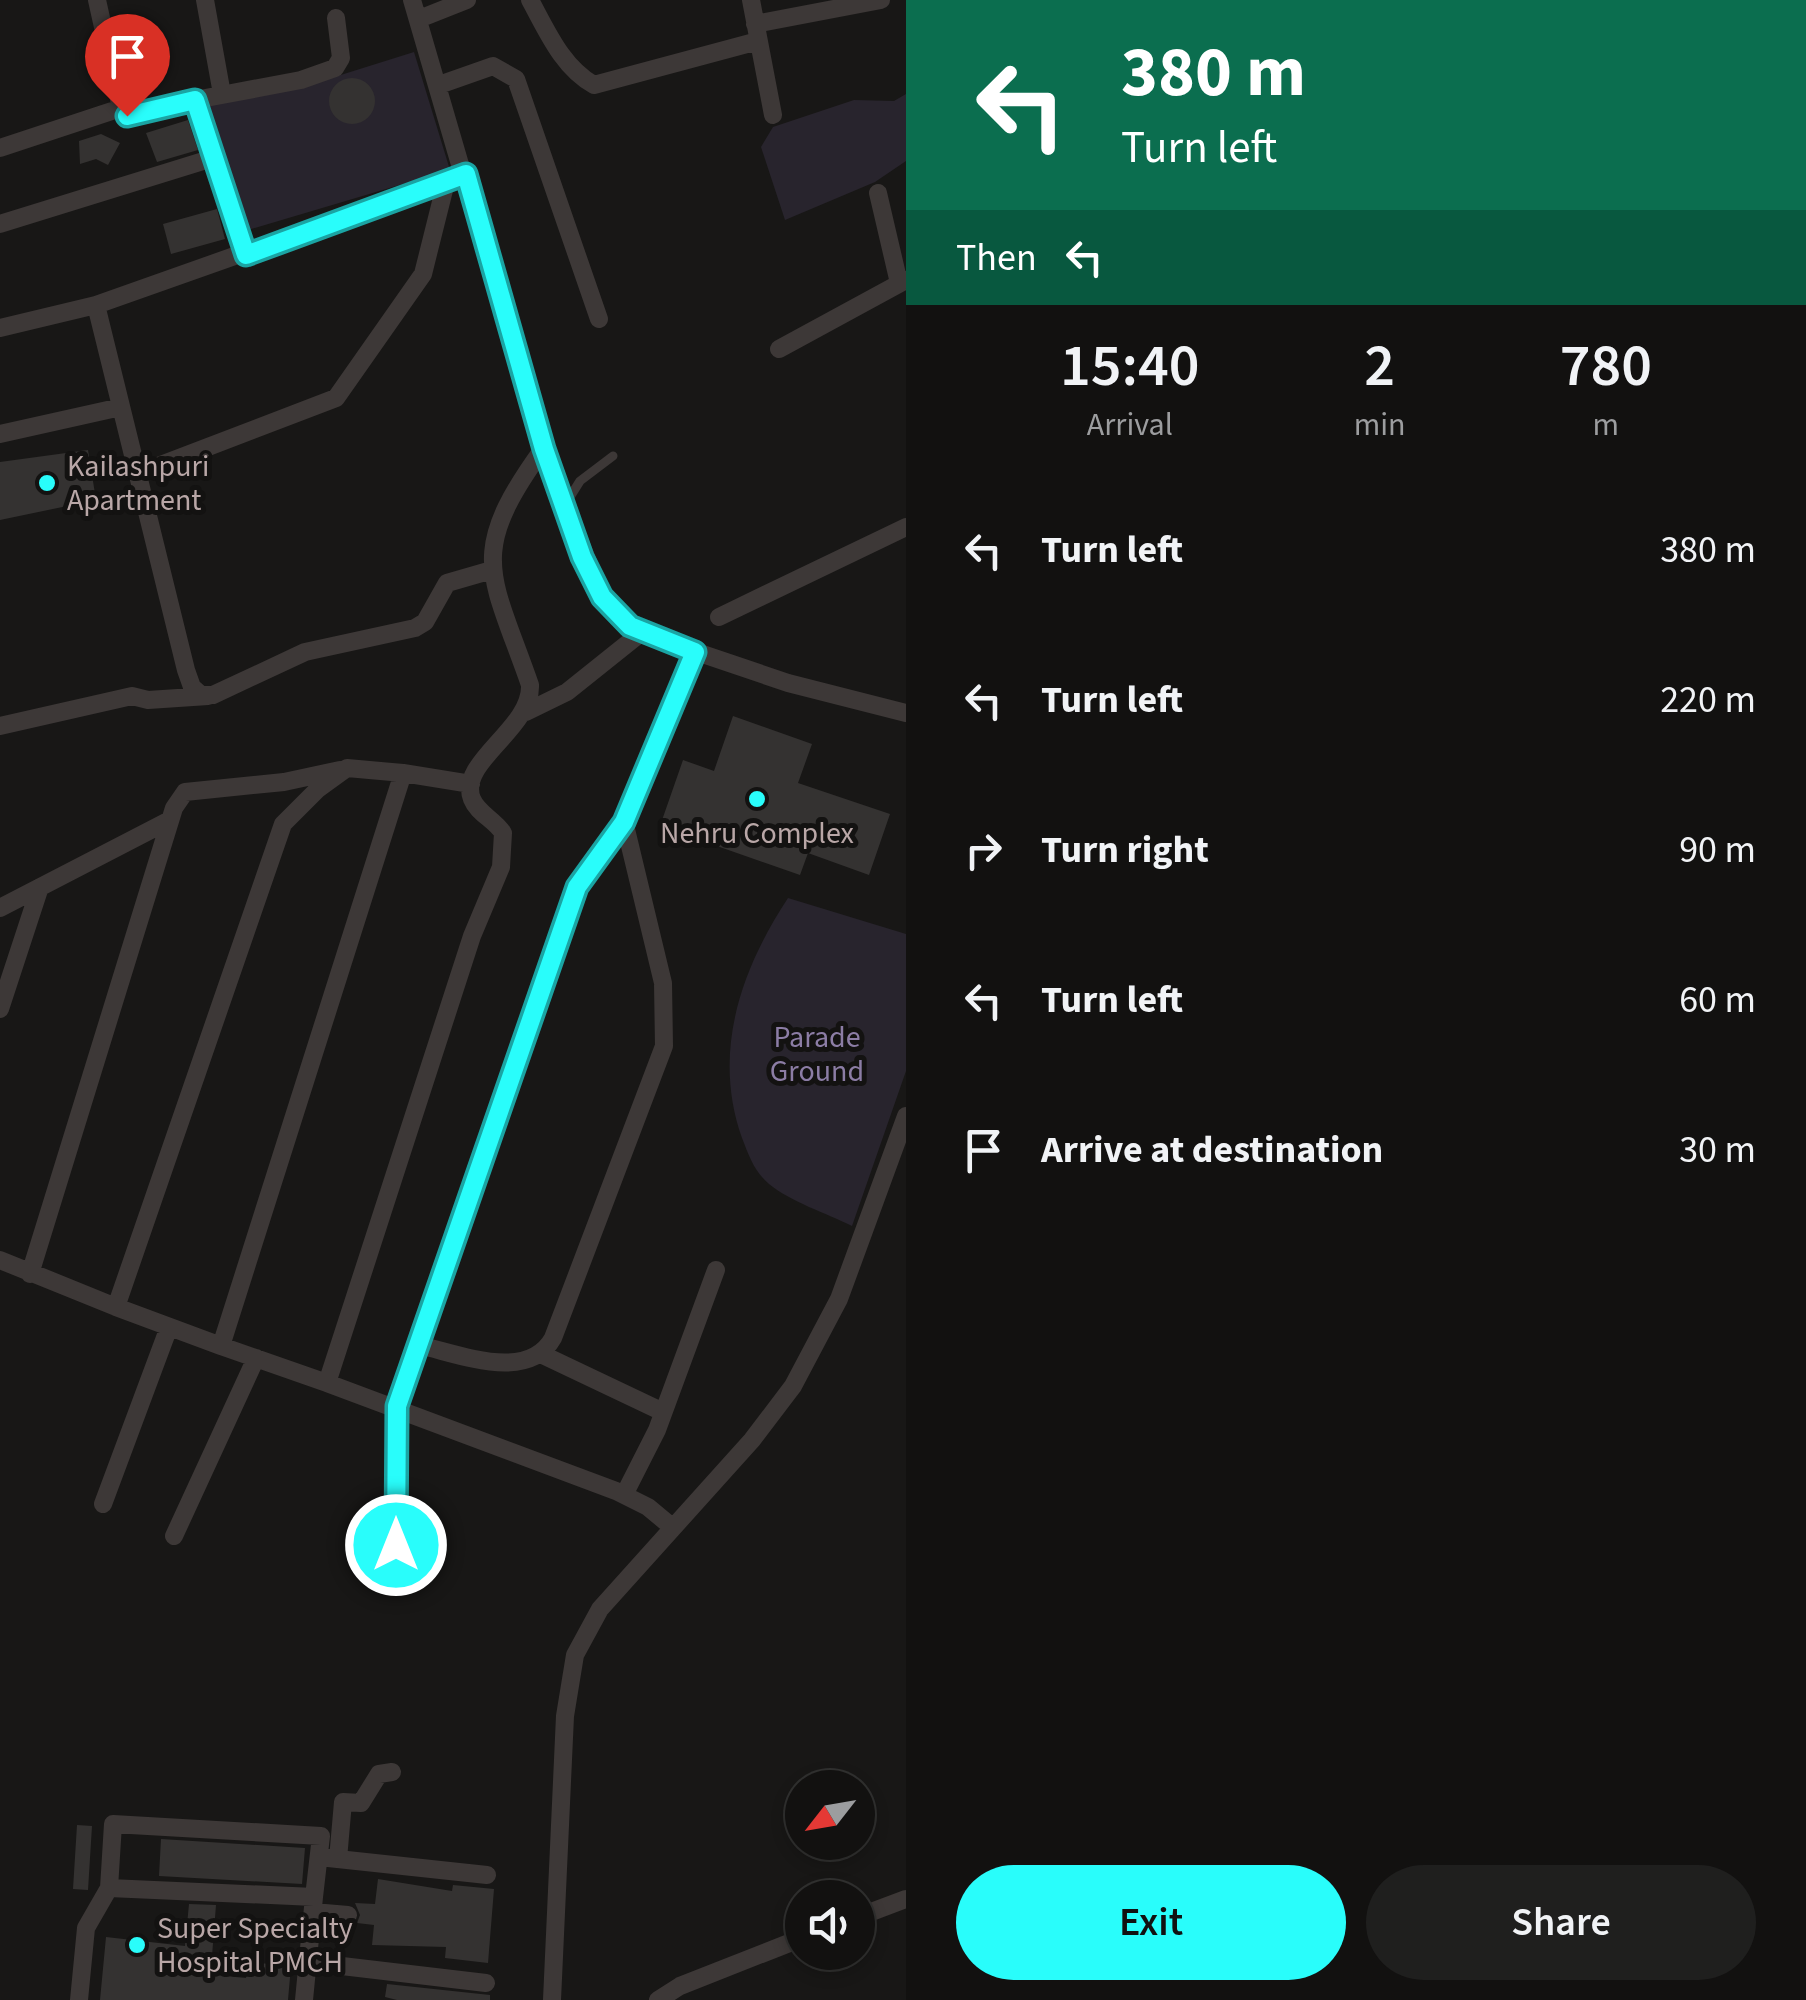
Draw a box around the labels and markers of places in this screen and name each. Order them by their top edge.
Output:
pin [85,14,170,117]
place label: Kailashpuri Apartment [67,445,209,522]
marker: Kailashpuri Apartment [36,472,58,494]
marker: Nehru Complex [746,788,768,810]
place label: Nehru Complex [660,812,854,855]
place label: Super Specialty Hospital PMCH [157,1907,353,1984]
marker: Super Specialty Hospital PMCH [126,1934,148,1956]

